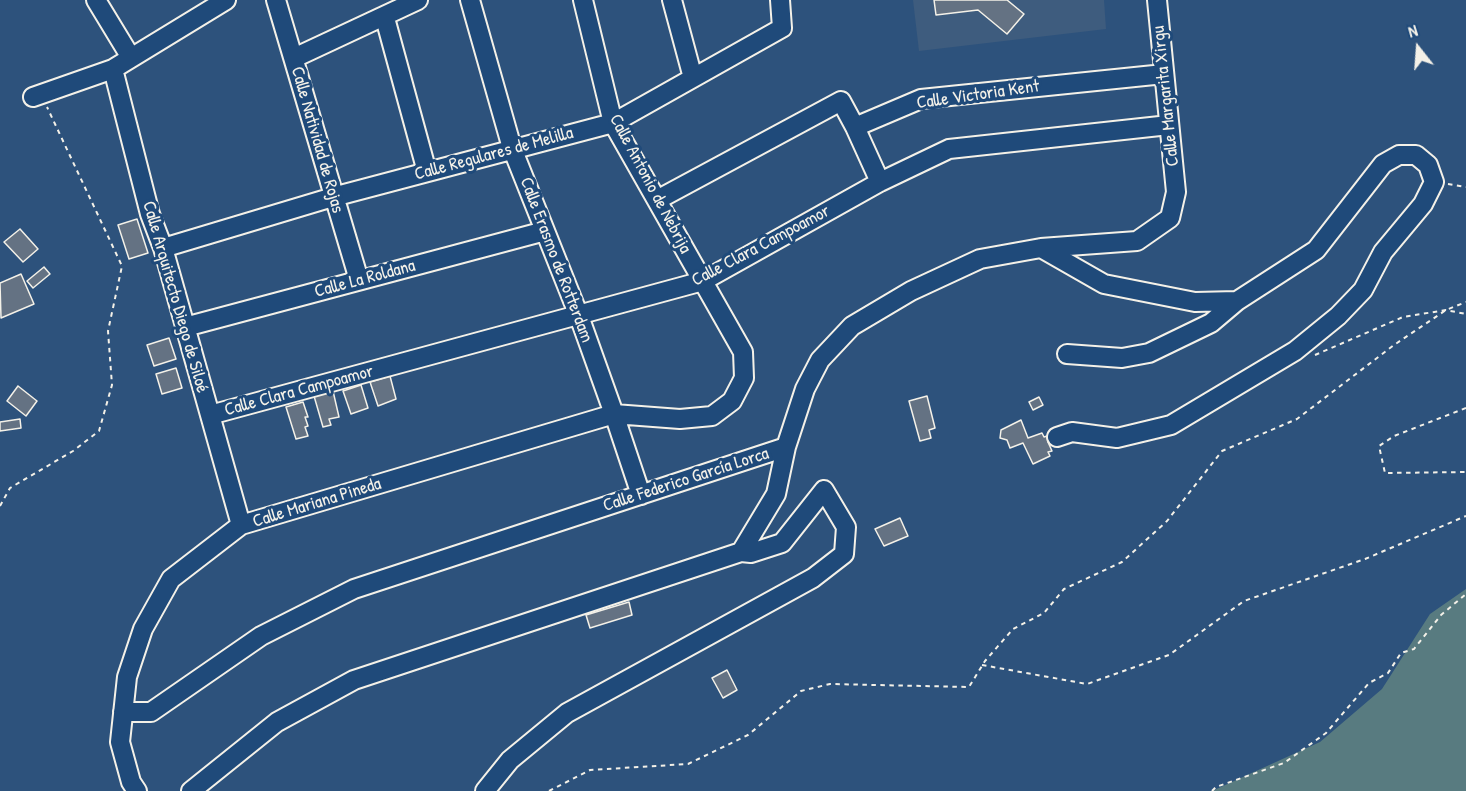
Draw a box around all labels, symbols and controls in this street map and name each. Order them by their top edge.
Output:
north arrow [1388,18,1448,78]
text: N [1405,19,1420,43]
street label: Calle Margarita Xirgu [1148,25,1184,167]
street label: Calle Natividad de Rojas [286,64,348,216]
street label: Calle Victoria Kent [915,76,1041,114]
street label: Calle Antonio de Nebrija [604,111,696,257]
street label: Calle Regulares de Melilla [412,122,576,186]
street label: Calle Erasmo de Rotterdam [515,174,597,346]
street label: Calle Arquitecto Diego de Siloé [137,199,213,395]
street label: Calle Clara Campoamor [688,200,834,292]
street label: Calle La Roldana [312,255,418,303]
street label: Calle Clara Campoamor [222,361,376,421]
street label: Calle Federico García Lorca [600,443,772,517]
street label: Calle Mariana Pineda [250,473,384,533]

